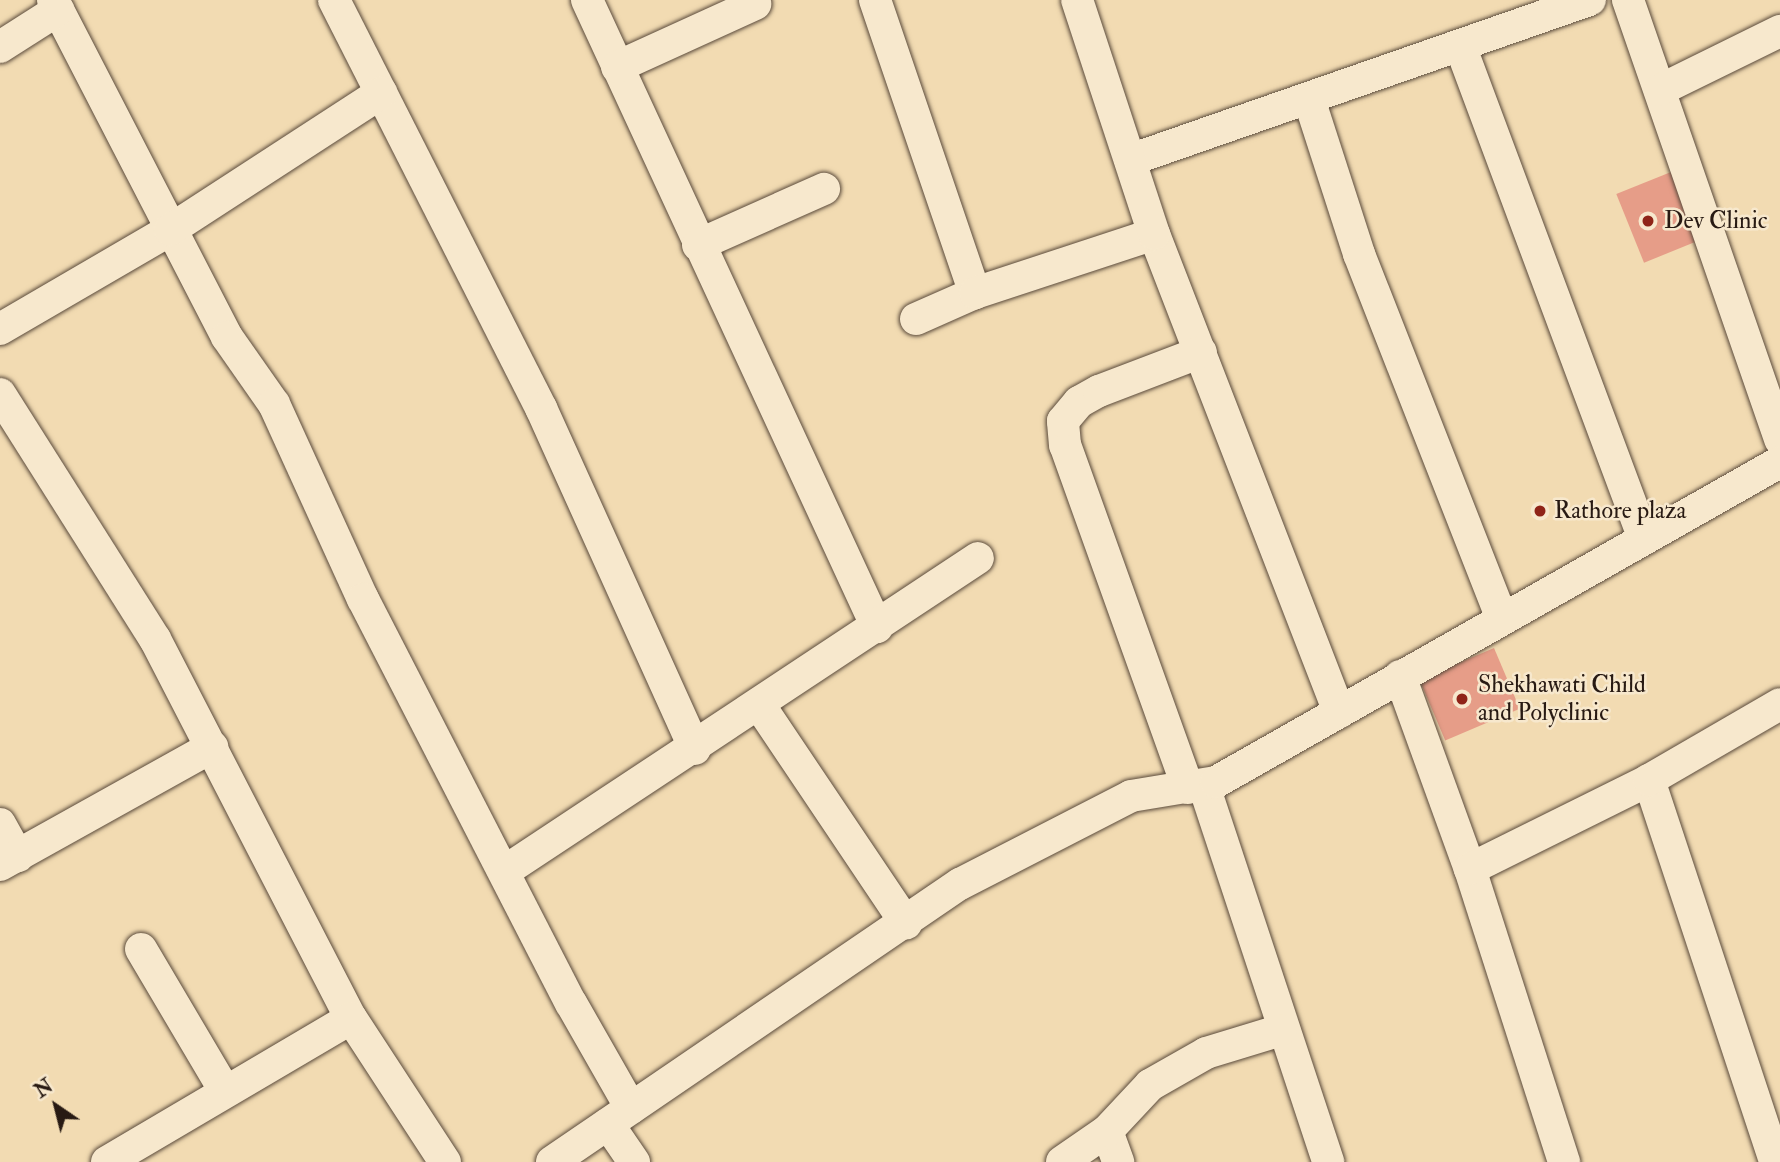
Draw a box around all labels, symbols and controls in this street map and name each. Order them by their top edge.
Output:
place label: Dev Clinic [1664,207,1767,235]
marker: Dev Clinic [1638,211,1658,231]
place label: Rathore plaza [1554,497,1686,525]
marker: Rathore plaza [1532,503,1548,519]
place label: Shekhawati Child and Polyclinic [1478,671,1646,727]
marker: Shekhawati Child and Polyclinic [1452,689,1472,709]
north arrow [21,1071,91,1141]
text: N [30,1074,58,1104]

